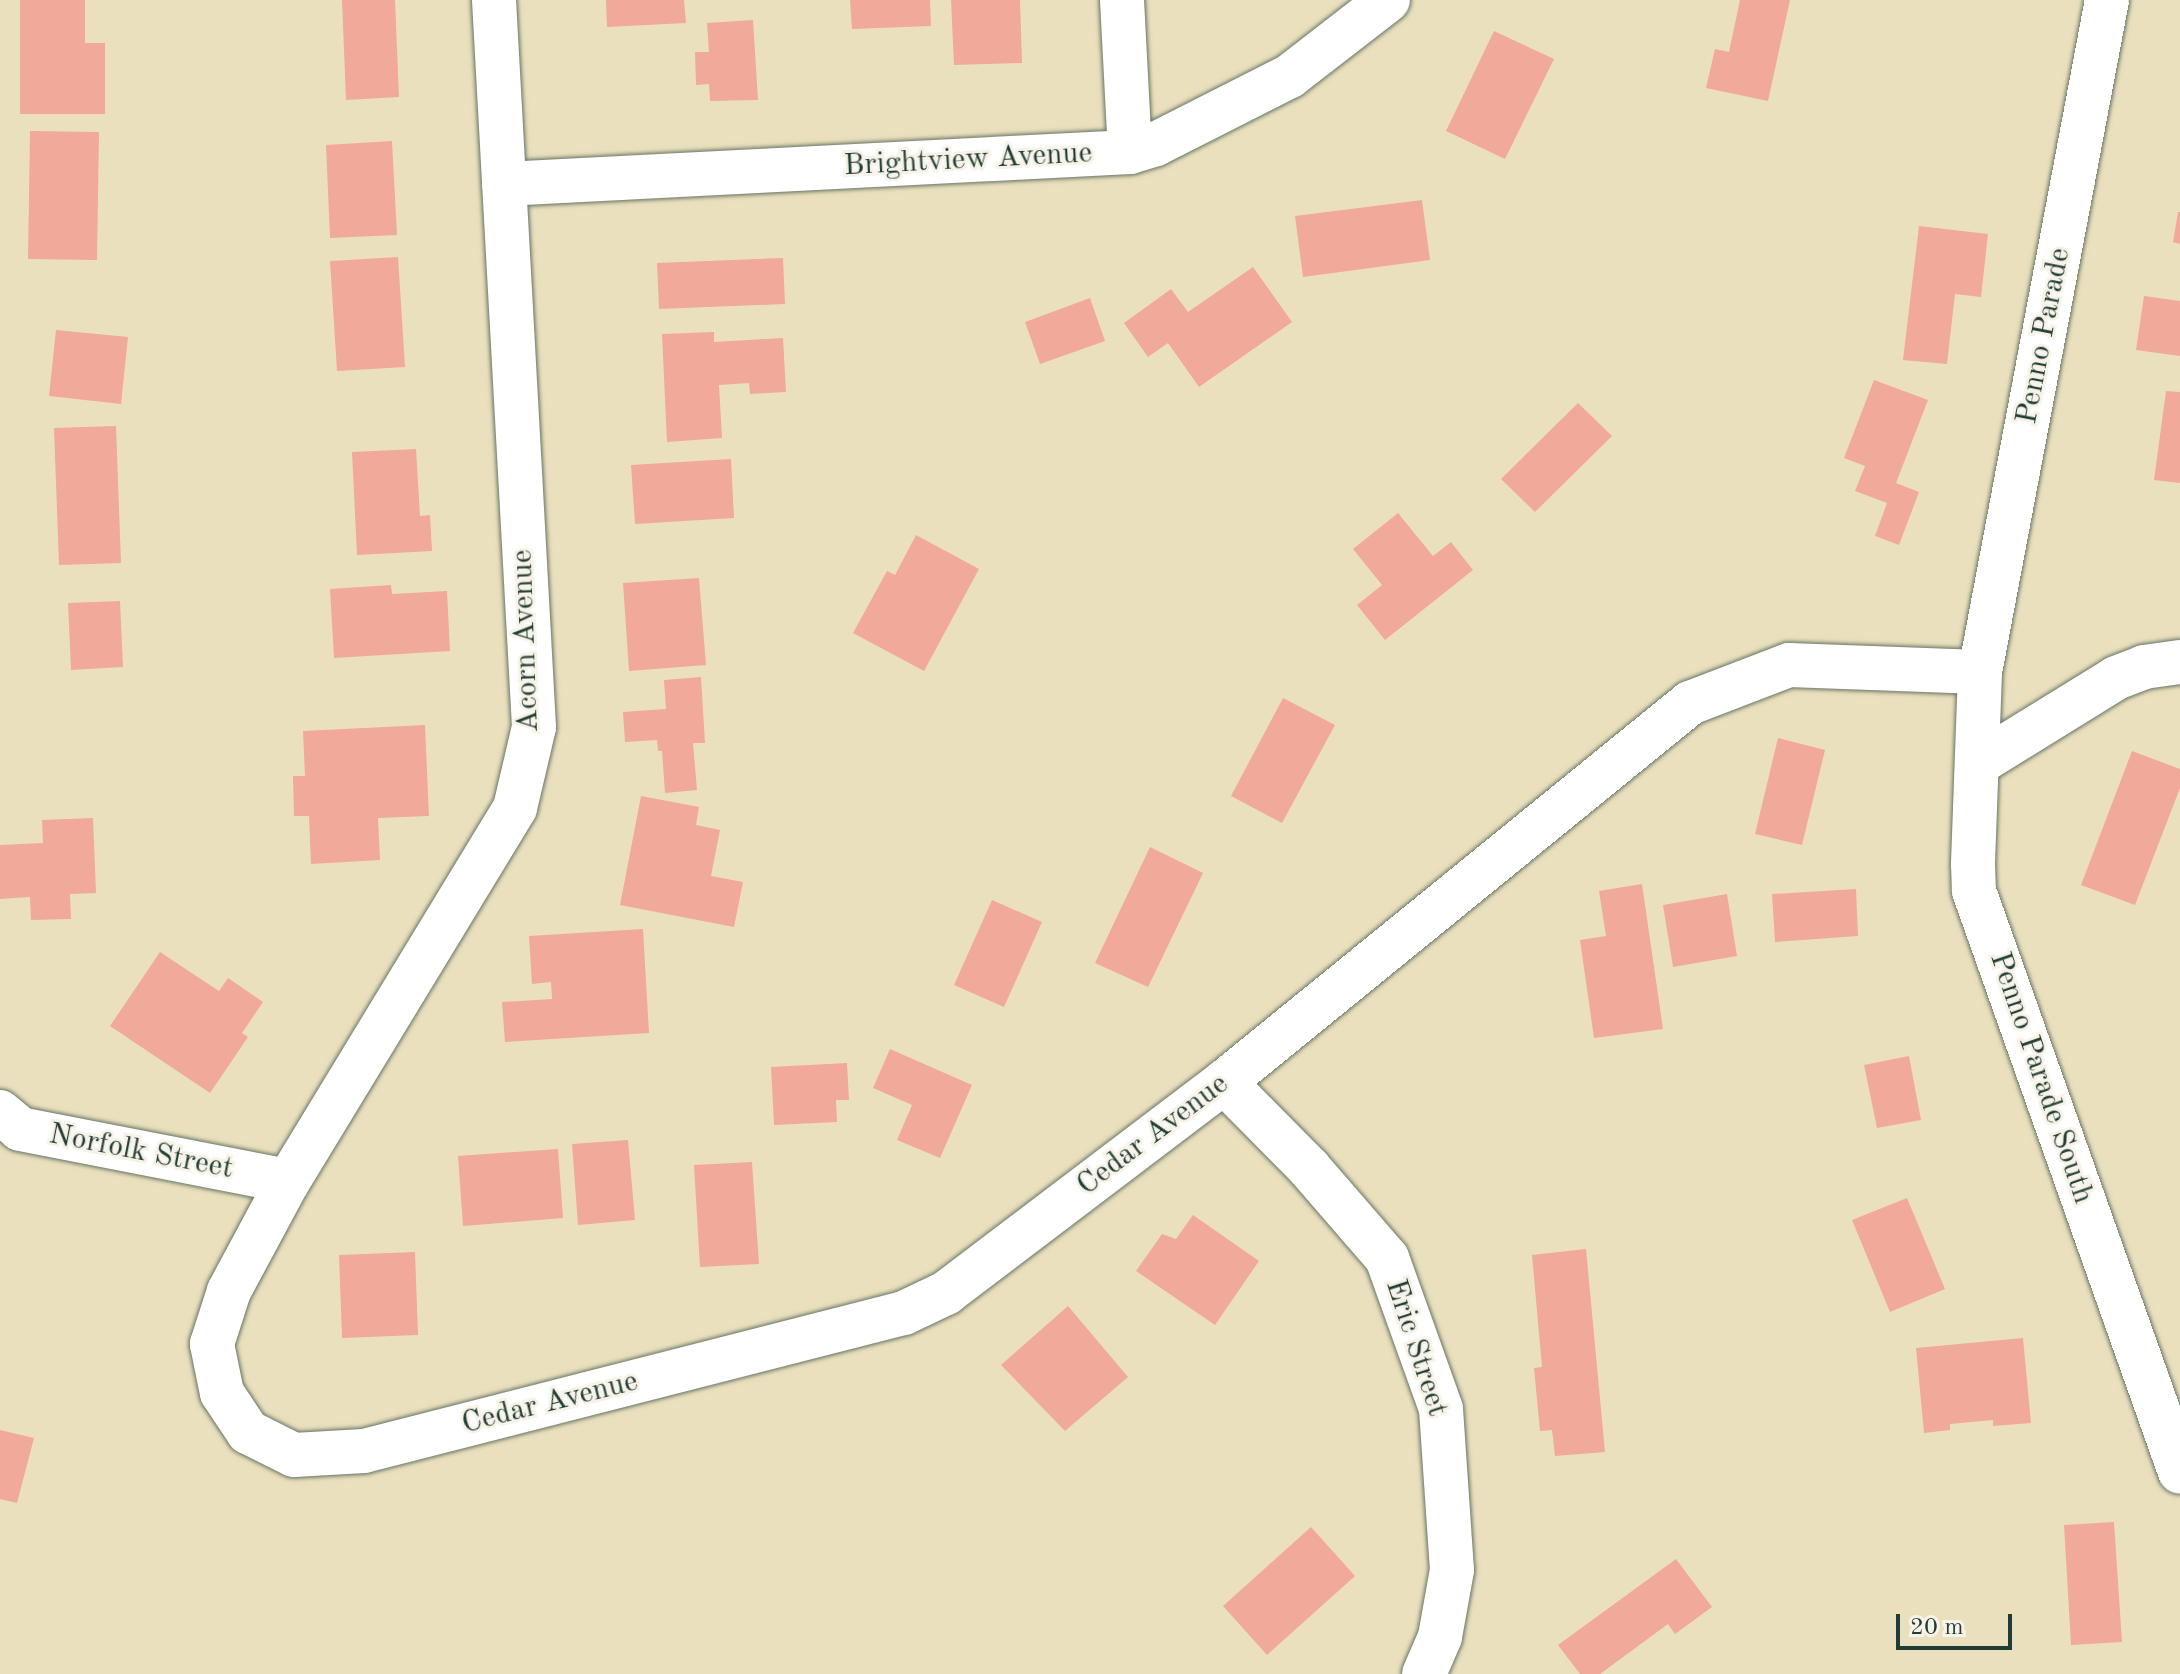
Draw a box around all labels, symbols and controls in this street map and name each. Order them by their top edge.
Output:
street label: Brightview Avenue [843,136,1093,184]
street label: Penno Parade [2009,245,2079,427]
street label: Acorn Avenue [505,549,547,733]
street label: Penno Parade South [1981,948,2101,1208]
street label: Cedar Avenue [1070,1066,1236,1204]
street label: Norfolk Street [46,1117,236,1187]
street label: Eric Street [1377,1275,1455,1421]
street label: Cedar Avenue [458,1364,642,1442]
scale bar [1900,1598,2016,1648]
text: 20 m [1910,1616,1964,1640]

